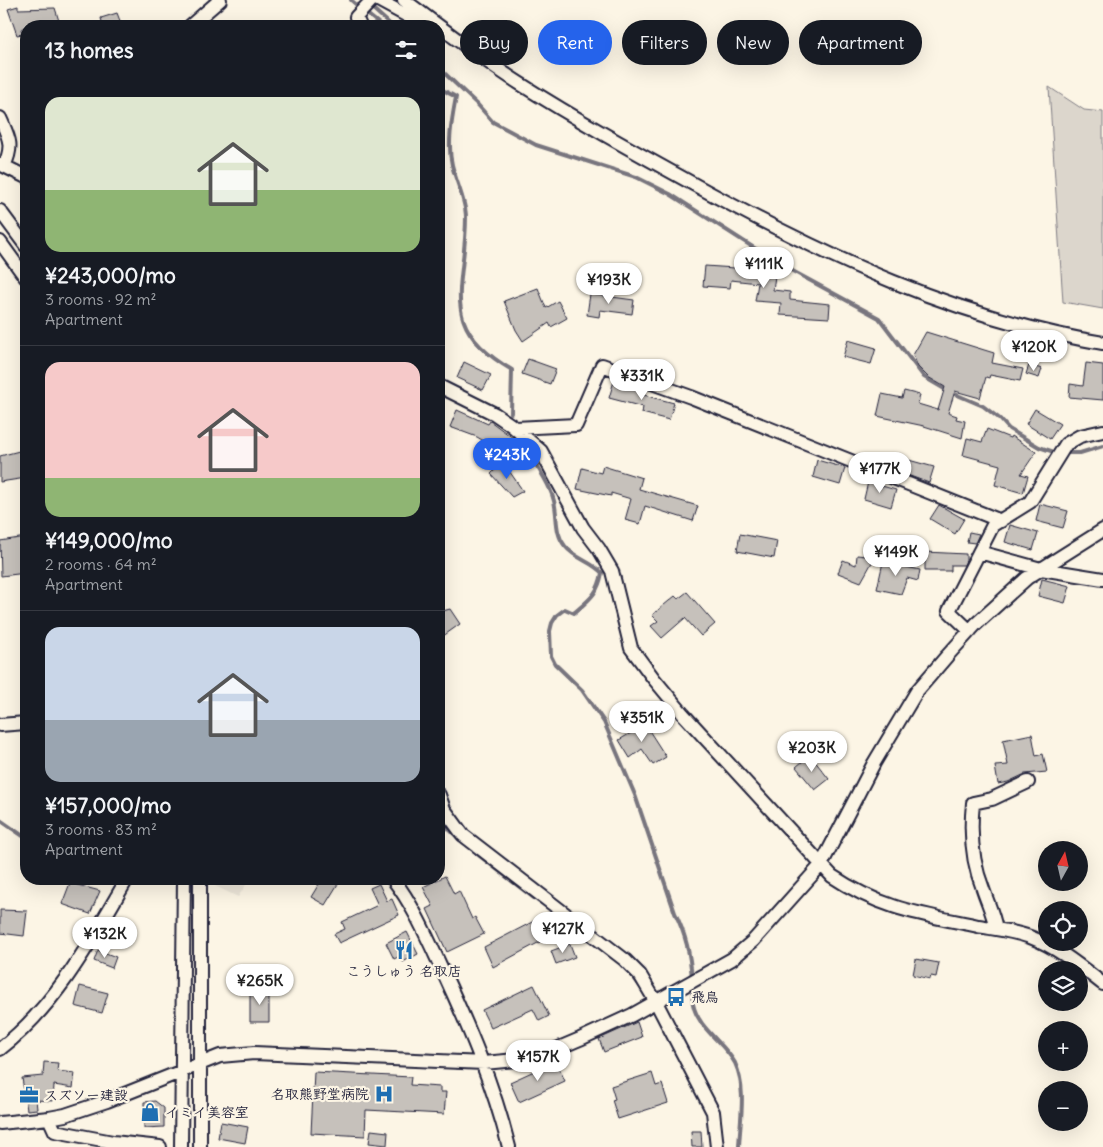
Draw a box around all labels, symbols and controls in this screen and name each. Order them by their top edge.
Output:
chip: Buy [460,20,528,65]
chip: Rent [538,20,612,65]
chip: Filters [622,20,707,65]
chip: New [717,20,789,65]
chip: Apartment [799,20,922,65]
icon: filters [392,36,420,64]
text: 13 homes [45,37,133,64]
icon: home [188,129,278,219]
pin: ¥111K [729,246,799,289]
text: ¥111K [745,253,783,273]
text: ¥243,000/mo [45,262,176,289]
pin: ¥193K [574,262,644,305]
text: ¥193K [587,269,631,289]
text: 3 rooms · 92 m² [45,289,157,309]
text: Apartment [45,309,123,329]
pin: ¥120K [999,330,1069,372]
text: ¥120K [1012,336,1056,356]
pin: ¥331K [607,358,677,401]
text: ¥331K [620,365,664,385]
icon: home [188,395,278,485]
pin: ¥243K [472,438,542,480]
text: ¥243K [484,444,530,464]
pin: ¥177K [845,452,915,494]
text: ¥177K [859,458,901,478]
text: ¥149,000/mo [45,527,173,554]
pin: ¥149K [861,534,931,577]
text: ¥149K [874,541,918,561]
text: 2 rooms · 64 m² [45,554,157,574]
text: Apartment [45,574,123,594]
icon: home [188,660,278,750]
pin: ¥351K [607,700,677,743]
text: ¥351K [620,707,664,727]
pin: ¥203K [777,730,847,773]
text: ¥203K [788,737,836,757]
text: ¥157,000/mo [45,792,171,819]
text: 3 rooms · 83 m² [45,819,157,839]
text: Apartment [45,839,123,859]
north arrow [1038,841,1088,891]
map controls [1038,841,1088,1131]
button: locate [1038,901,1088,951]
pin: ¥127K [528,912,598,954]
pin: ¥132K [70,916,140,959]
text: ¥127K [542,918,584,938]
text: ¥132K [83,923,127,943]
restaurant icon: こうしゅう 名取店 [393,939,415,961]
button: layers [1038,961,1088,1011]
place label: こうしゅう 名取店 [346,962,462,980]
pin: ¥265K [225,964,295,1006]
text: ¥265K [237,970,283,990]
bus stop icon: 飛鳥 [665,986,687,1008]
place label: 飛鳥 [691,988,719,1006]
button: + [1038,1021,1088,1071]
pin: ¥157K [503,1040,573,1082]
text: ¥157K [517,1046,559,1066]
button: − [1038,1081,1088,1131]
hospital icon: 名取熊野堂病院 [373,1083,395,1105]
office icon: スズソー建設 [18,1084,40,1106]
place label: 名取熊野堂病院 [271,1085,369,1103]
place label: スズソー建設 [44,1086,128,1104]
shop icon: イミイ美容室 [139,1101,161,1123]
place label: イミイ美容室 [165,1103,249,1121]

